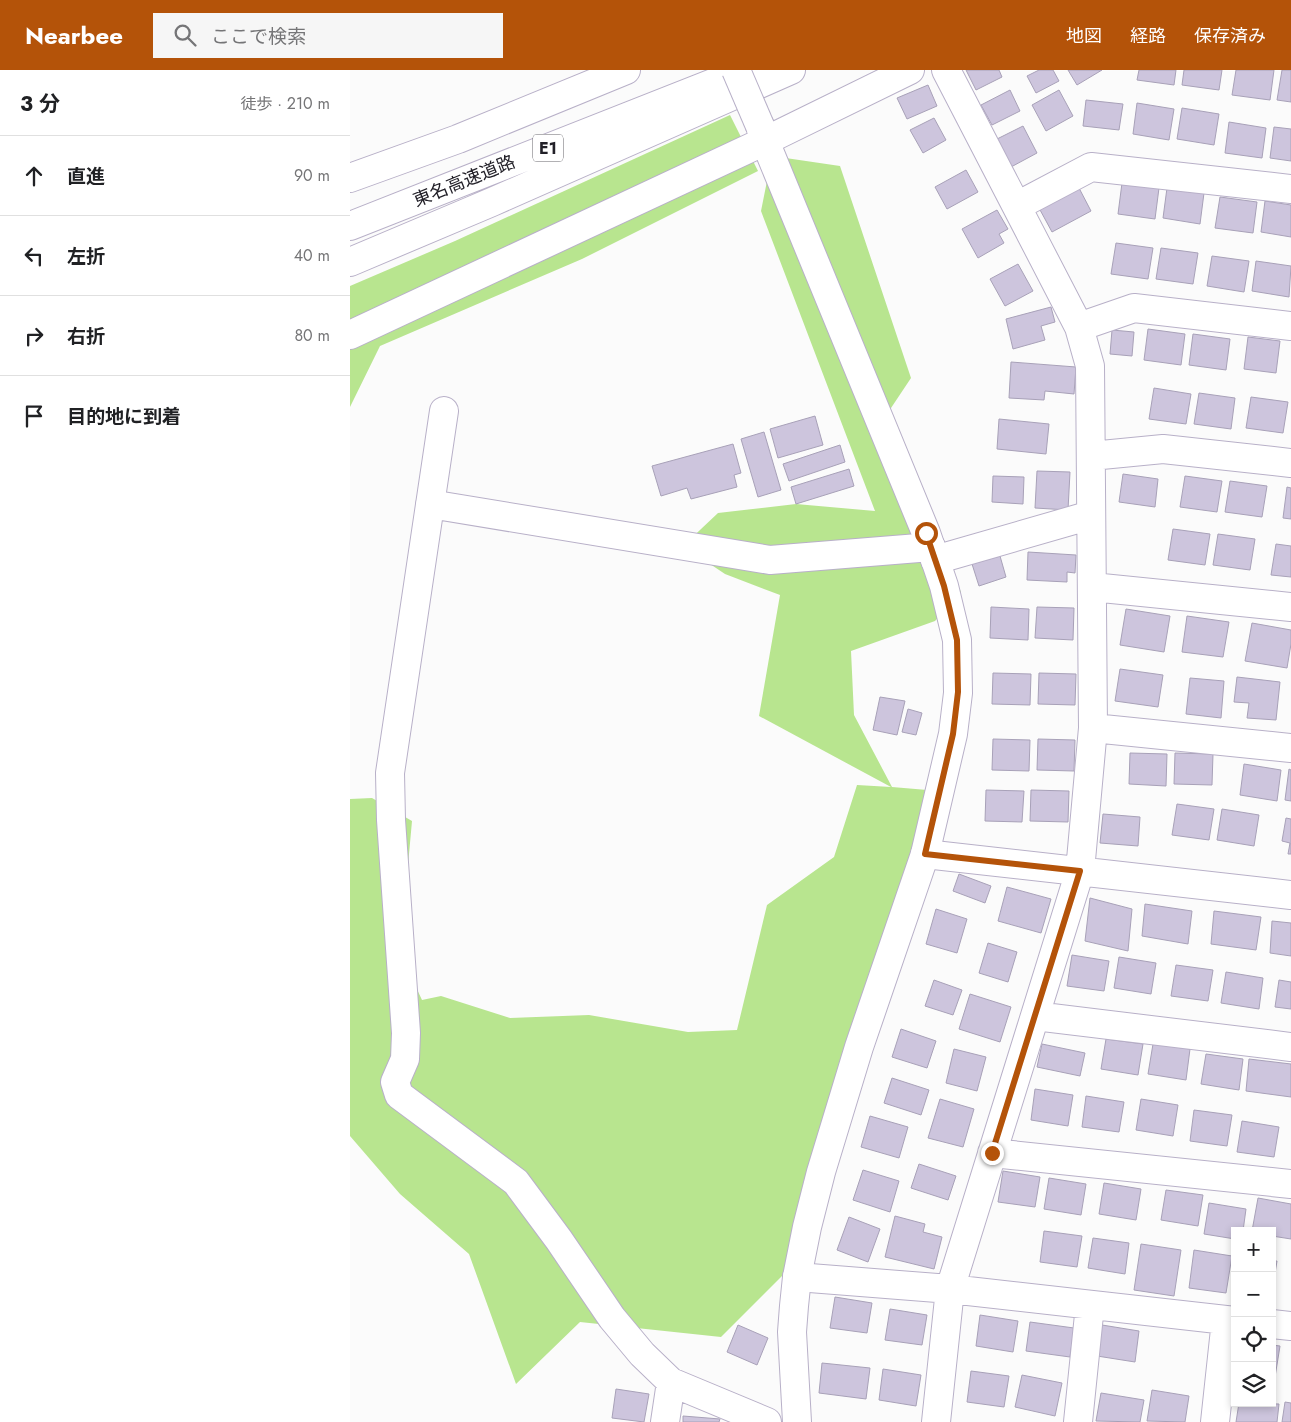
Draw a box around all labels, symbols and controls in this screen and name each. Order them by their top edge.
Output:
search box [153,13,503,58]
text: Nearbee [25,18,123,53]
icon: search [171,21,199,49]
text: ここで検索 [211,23,306,50]
text: 地図 [1066,23,1102,49]
text: 経路 [1130,23,1166,49]
text: 保存済み [1194,23,1266,49]
text: 3 分 [20,89,60,119]
text: 徒歩 · 210 m [240,92,330,115]
road number: E1 [533,134,563,162]
street label: 東名高速道路 [409,149,519,213]
icon: ahead [20,162,48,190]
text: 直進 [67,163,105,190]
text: 90 m [294,164,330,187]
icon: left [20,242,48,270]
text: 左折 [67,243,105,270]
text: 40 m [294,244,330,267]
icon: right [20,322,48,350]
text: 右折 [67,323,105,350]
text: 80 m [294,324,330,347]
icon: arrive [20,402,48,430]
text: 目的地に到着 [67,403,181,430]
route start [915,522,938,545]
route end [981,1142,1004,1165]
map controls [1231,1227,1276,1407]
button: + [1231,1227,1276,1272]
button: − [1231,1272,1276,1317]
button: locate [1231,1317,1276,1362]
button: layers [1231,1362,1276,1407]

